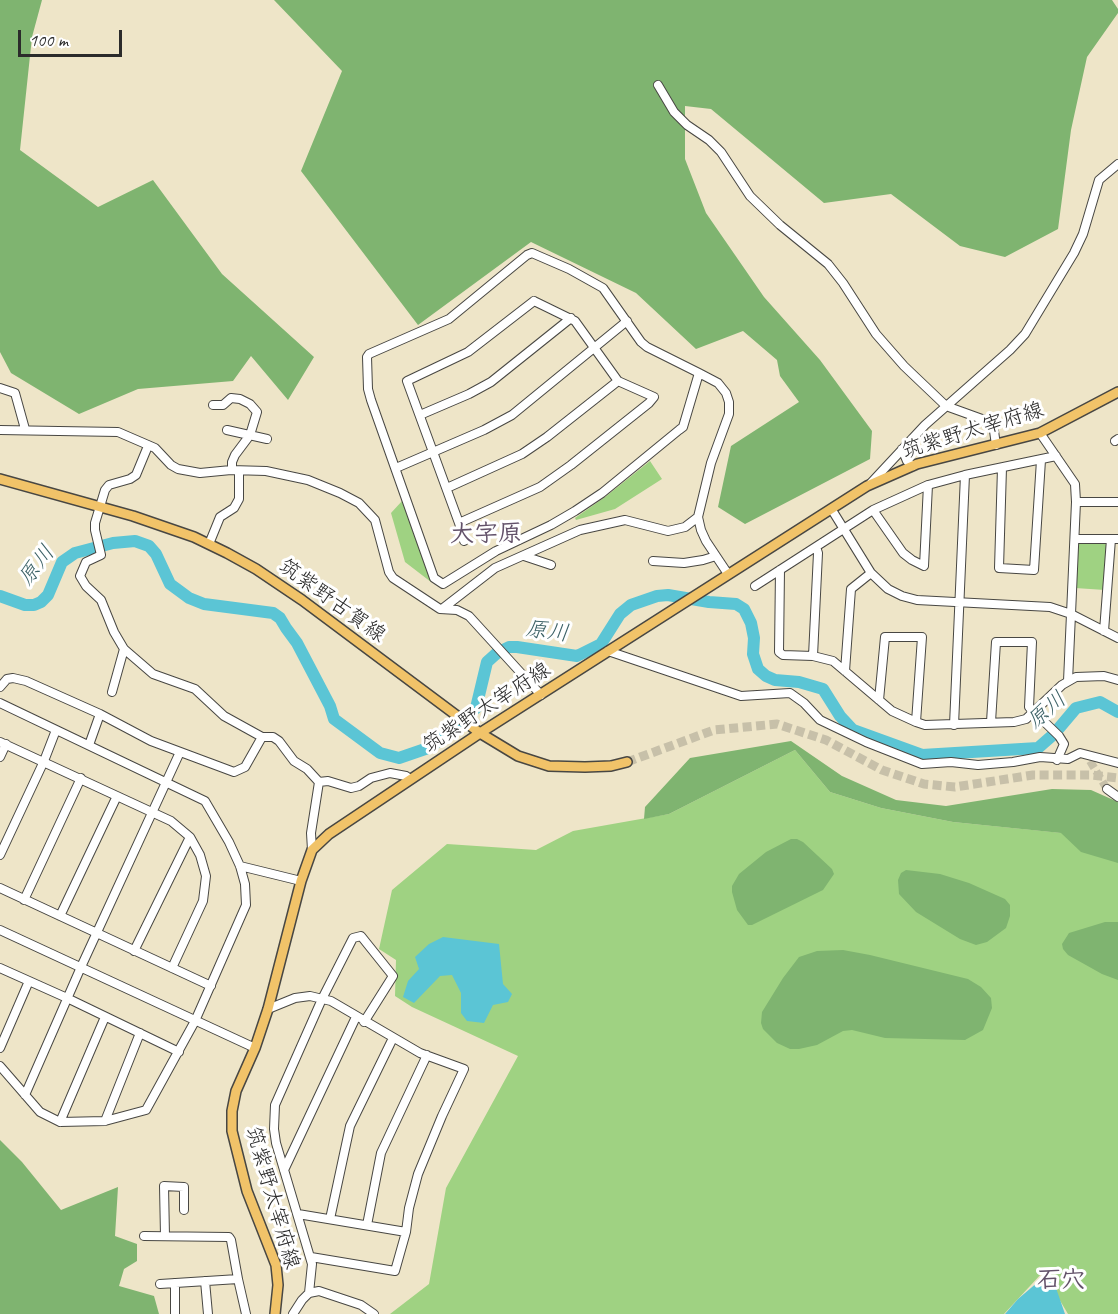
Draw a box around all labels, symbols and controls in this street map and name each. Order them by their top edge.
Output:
scale bar [21,18,124,56]
text: 100 m [29,29,68,51]
street label: 筑紫野太宰府線 [899,397,1047,465]
district label: 大字原 [450,521,522,549]
water label: 原川 [13,541,61,591]
street label: 筑紫野古賀線 [274,554,390,648]
water label: 原川 [524,616,570,648]
street label: 筑紫野太宰府線 [418,657,556,759]
water label: 原川 [1022,687,1072,735]
street label: 筑紫野太宰府線 [240,1124,304,1272]
district label: 石穴 [1037,1267,1085,1295]

